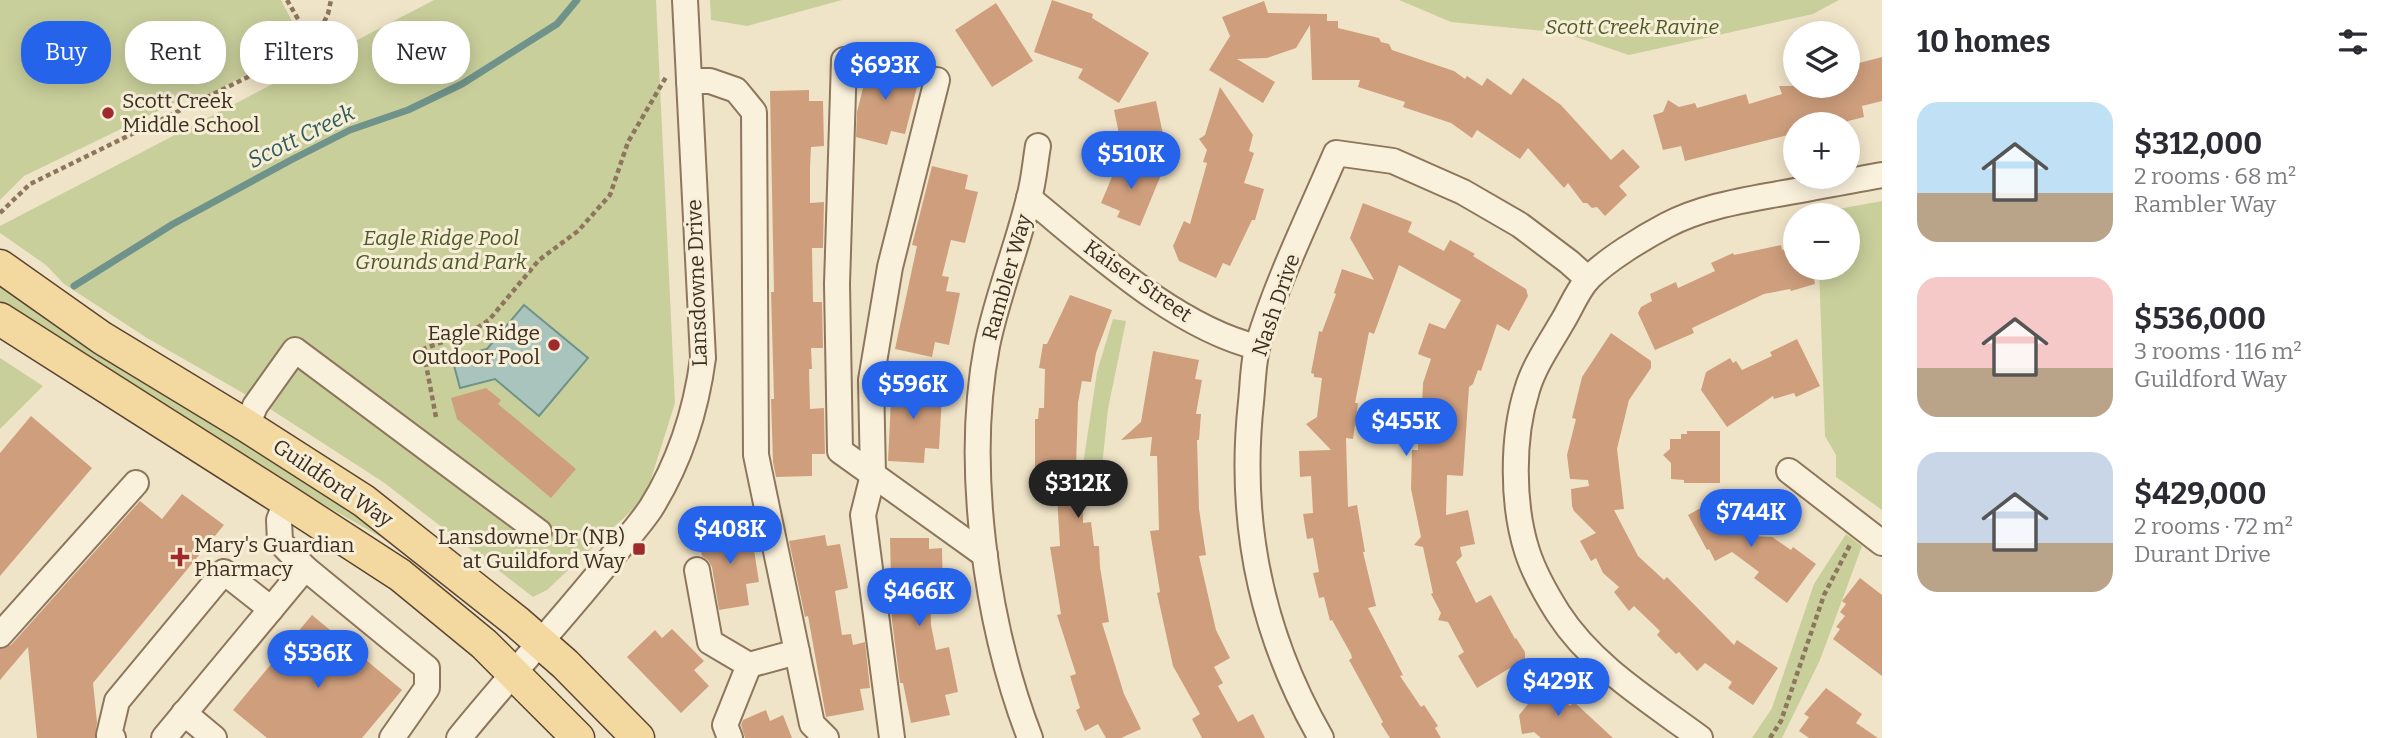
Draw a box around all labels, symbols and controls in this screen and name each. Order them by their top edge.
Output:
park label: Scott Creek Ravine [1545,14,1719,40]
chip: Buy [21,21,111,84]
chip: Rent [125,21,226,84]
chip: Filters [240,21,358,84]
chip: New [372,21,470,84]
map controls [1783,21,1860,280]
button: layers [1783,21,1860,98]
icon: filters [2334,23,2372,61]
text: 10 homes [1917,24,2051,60]
pin: $693K [836,42,934,102]
text: $693K [850,51,920,79]
place label: Scott Creek Middle School [122,88,260,138]
water label: Scott Creek [243,98,360,174]
marker: Scott Creek Middle School [100,105,116,121]
button: + [1783,112,1860,189]
text: $312,000 [2134,126,2262,162]
icon: home [1973,130,2057,214]
pin: $510K [1082,132,1180,191]
text: $510K [1097,140,1165,168]
text: 2 rooms · 68 m² [2134,162,2296,190]
text: Rambler Way [2134,190,2276,218]
street label: Lansdowne Drive [681,199,713,367]
button: − [1783,203,1860,280]
street label: Rambler Way [977,210,1038,343]
park label: Eagle Ridge Pool Grounds and Park [355,225,528,275]
street label: Kaiser Street [1079,234,1197,328]
street label: Nash Drive [1246,250,1306,360]
text: $536,000 [2134,301,2266,337]
icon: home [1973,305,2057,389]
place label: Eagle Ridge Outdoor Pool [412,320,540,370]
marker: Eagle Ridge Outdoor Pool [546,337,562,353]
text: 3 rooms · 116 m² [2134,337,2302,365]
pin: $596K [864,362,962,421]
text: Guildford Way [2134,365,2287,393]
text: $596K [878,370,948,398]
pin: $455K [1357,398,1455,458]
text: $455K [1371,407,1441,435]
street label: Guildford Way [268,433,399,533]
pin: $312K [1029,461,1127,520]
text: $312K [1045,469,1111,497]
text: $429,000 [2134,476,2267,512]
icon: home [1973,480,2057,564]
pin: $744K [1702,490,1800,549]
text: $744K [1716,498,1786,526]
pin: $408K [681,506,779,566]
text: 2 rooms · 72 m² [2134,512,2293,540]
text: $408K [694,515,766,543]
place label: Lansdowne Dr (NB) at Guildford Way [438,524,626,574]
place label: Mary's Guardian Pharmacy [194,532,354,582]
text: Durant Drive [2134,540,2271,568]
marker: Lansdowne Dr (NB) at Guildford Way [631,541,647,557]
marker: Mary's Guardian Pharmacy [172,549,188,565]
pin: $466K [870,568,968,628]
text: $466K [883,577,955,605]
pin: $536K [269,630,367,690]
text: $536K [283,639,353,667]
pin: $429K [1509,658,1607,718]
text: $429K [1522,667,1594,695]

